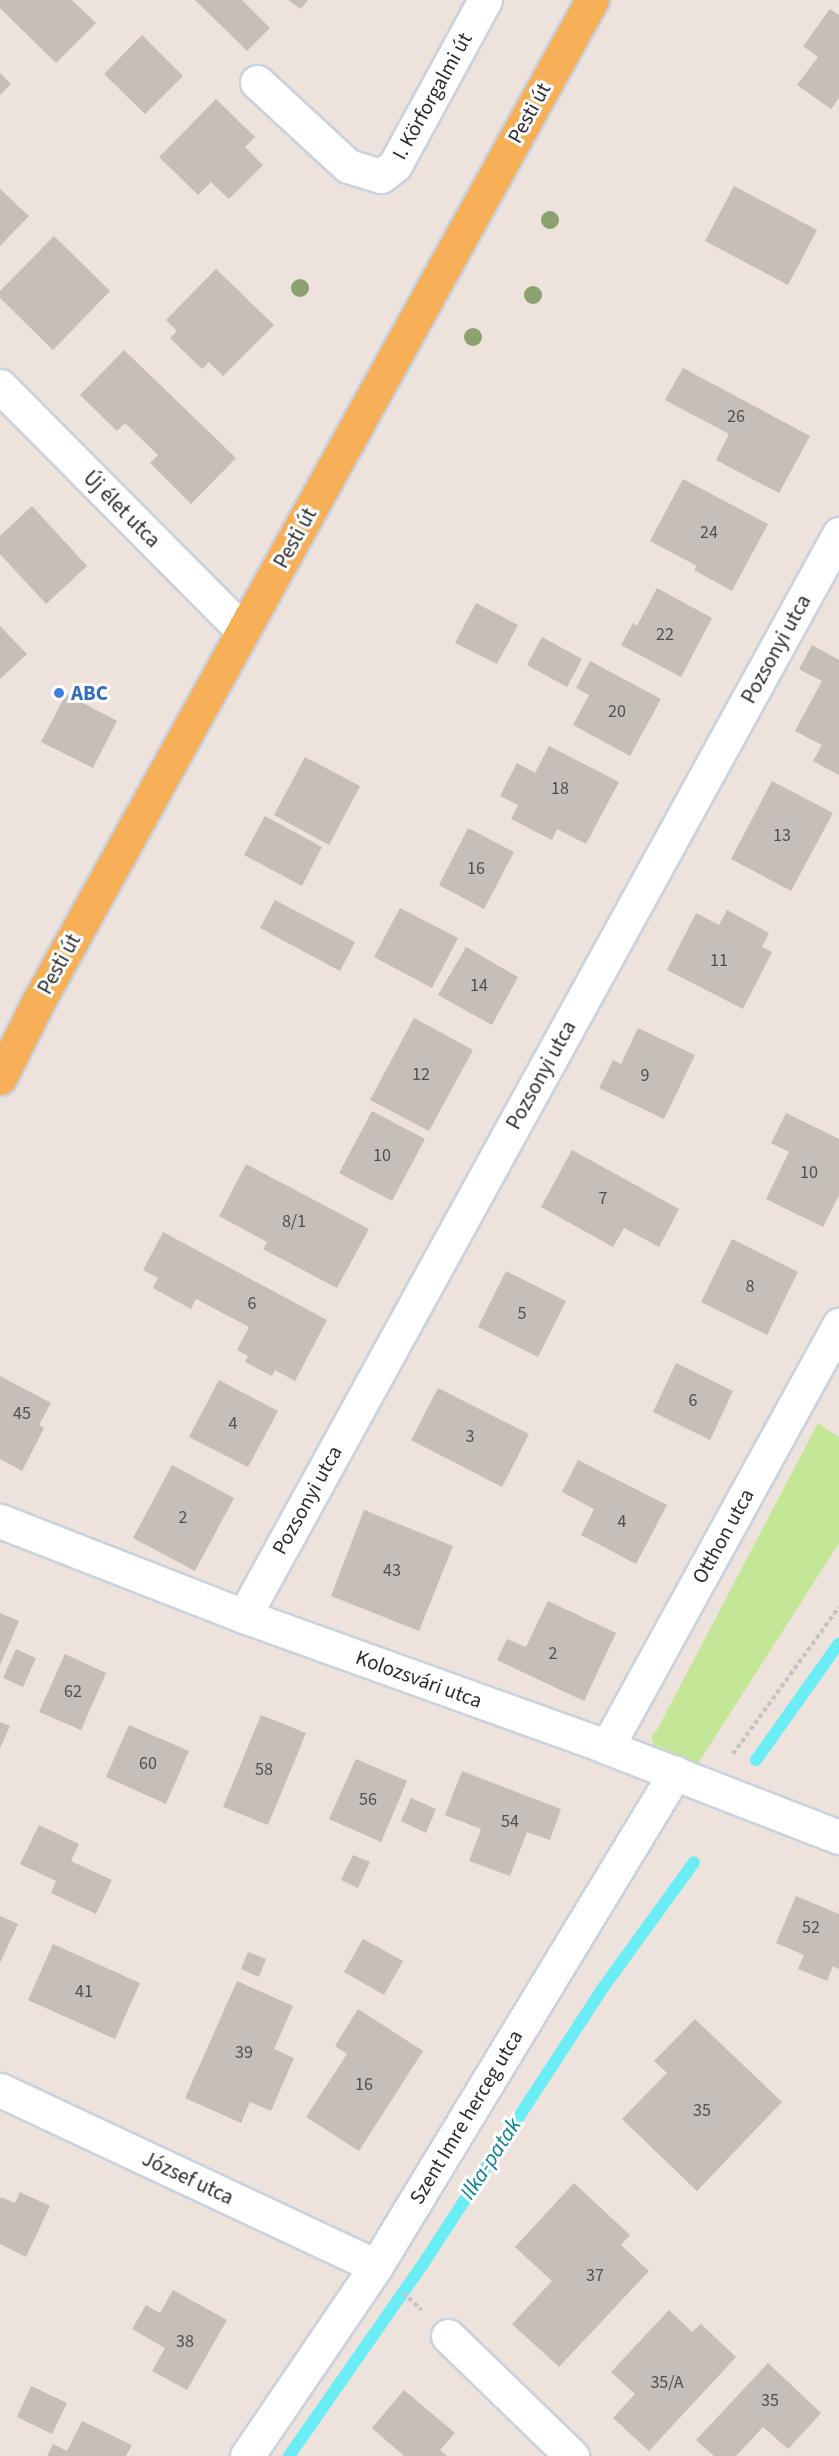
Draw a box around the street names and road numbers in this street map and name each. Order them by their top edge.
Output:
street label: I. Körforgalmi út [387,28,477,164]
street label: Pesti út [502,78,556,148]
street label: Új élet utca [78,465,166,553]
street label: Pesti út [268,503,322,573]
street label: Pozsonyi utca [736,590,816,708]
street label: Pesti út [32,929,86,999]
street label: Pozsonyi utca [501,1016,581,1134]
street label: Pozsonyi utca [267,1441,347,1559]
street label: Otthon utca [687,1484,759,1588]
street label: Kolozsvári utca [352,1644,486,1714]
street label: Szent Imre herceg utca [404,2025,528,2209]
street label: József utca [138,2146,238,2210]

